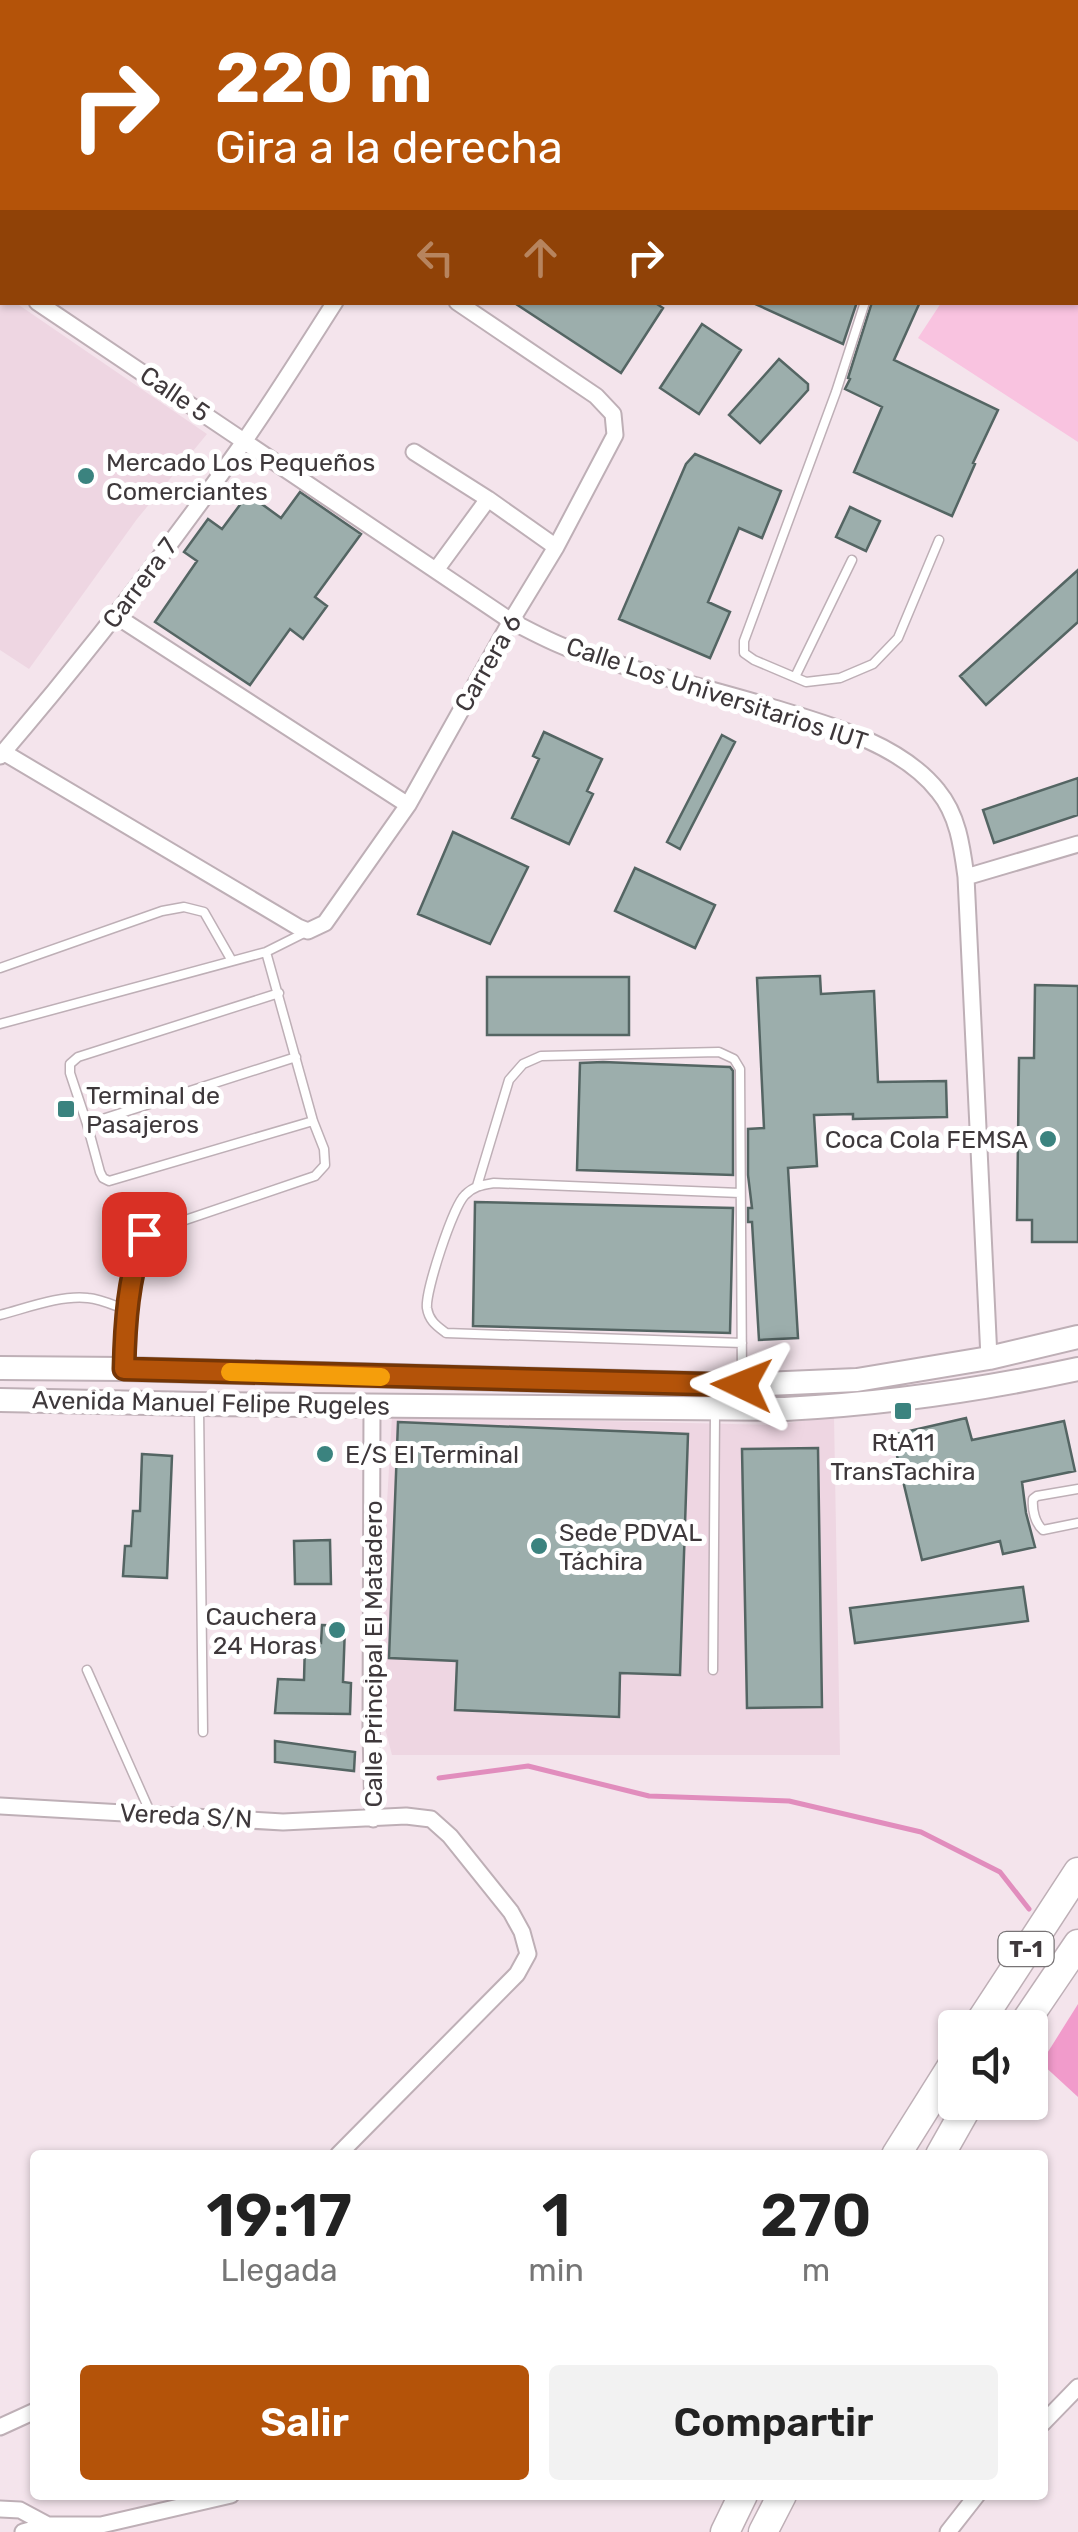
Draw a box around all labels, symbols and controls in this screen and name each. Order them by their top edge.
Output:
text: 220 m [215,37,433,120]
icon: right [50,40,180,170]
text: Gira a la derecha [215,121,563,174]
icon: left [408,230,463,285]
icon: ahead [513,230,568,285]
icon: right [618,230,673,285]
street label: Calle 5 [135,360,215,428]
place label: Mercado Los Pequeños Comerciantes [106,448,375,506]
marker: Mercado Los Pequeños Comerciantes [75,465,97,487]
street label: Carrera 7 [97,532,183,634]
street label: Carrera 6 [449,609,527,717]
street label: Calle Los Universitarios IUT [563,631,871,757]
place label: Terminal de Pasajeros [86,1081,220,1139]
marker: Terminal de Pasajeros [55,1098,77,1120]
place label: Coca Cola FEMSA [825,1125,1028,1154]
marker: Coca Cola FEMSA [1037,1128,1059,1150]
pin [102,1192,187,1277]
icon: arrive [117,1207,172,1262]
position arrow [690,1333,794,1437]
street label: Avenida Manuel Felipe Rugeles [32,1385,390,1421]
marker: RtA11 TransTachira [892,1400,914,1422]
place label: RtA11 TransTachira [830,1428,976,1486]
place label: E/S El Terminal [345,1440,519,1469]
marker: E/S El Terminal [314,1443,336,1465]
street label: Calle Principal El Matadero [359,1500,388,1808]
place label: Sede PDVAL Táchira [559,1518,702,1576]
marker: Sede PDVAL Táchira [528,1535,550,1557]
place label: Cauchera 24 Horas [205,1602,317,1660]
marker: Cauchera 24 Horas [326,1619,348,1641]
street label: Vereda S/N [119,1798,253,1834]
road number: T-1 [998,1932,1054,1966]
map controls [938,2010,1048,2120]
button: sound [938,2010,1048,2120]
text: 19:17 [206,2180,352,2251]
text: 1 [542,2180,570,2251]
text: 270 [760,2180,872,2251]
text: Llegada [221,2251,338,2289]
text: min [528,2251,584,2289]
text: m [802,2251,830,2289]
button: Salir [80,2365,529,2480]
button: Compartir [549,2365,998,2480]

